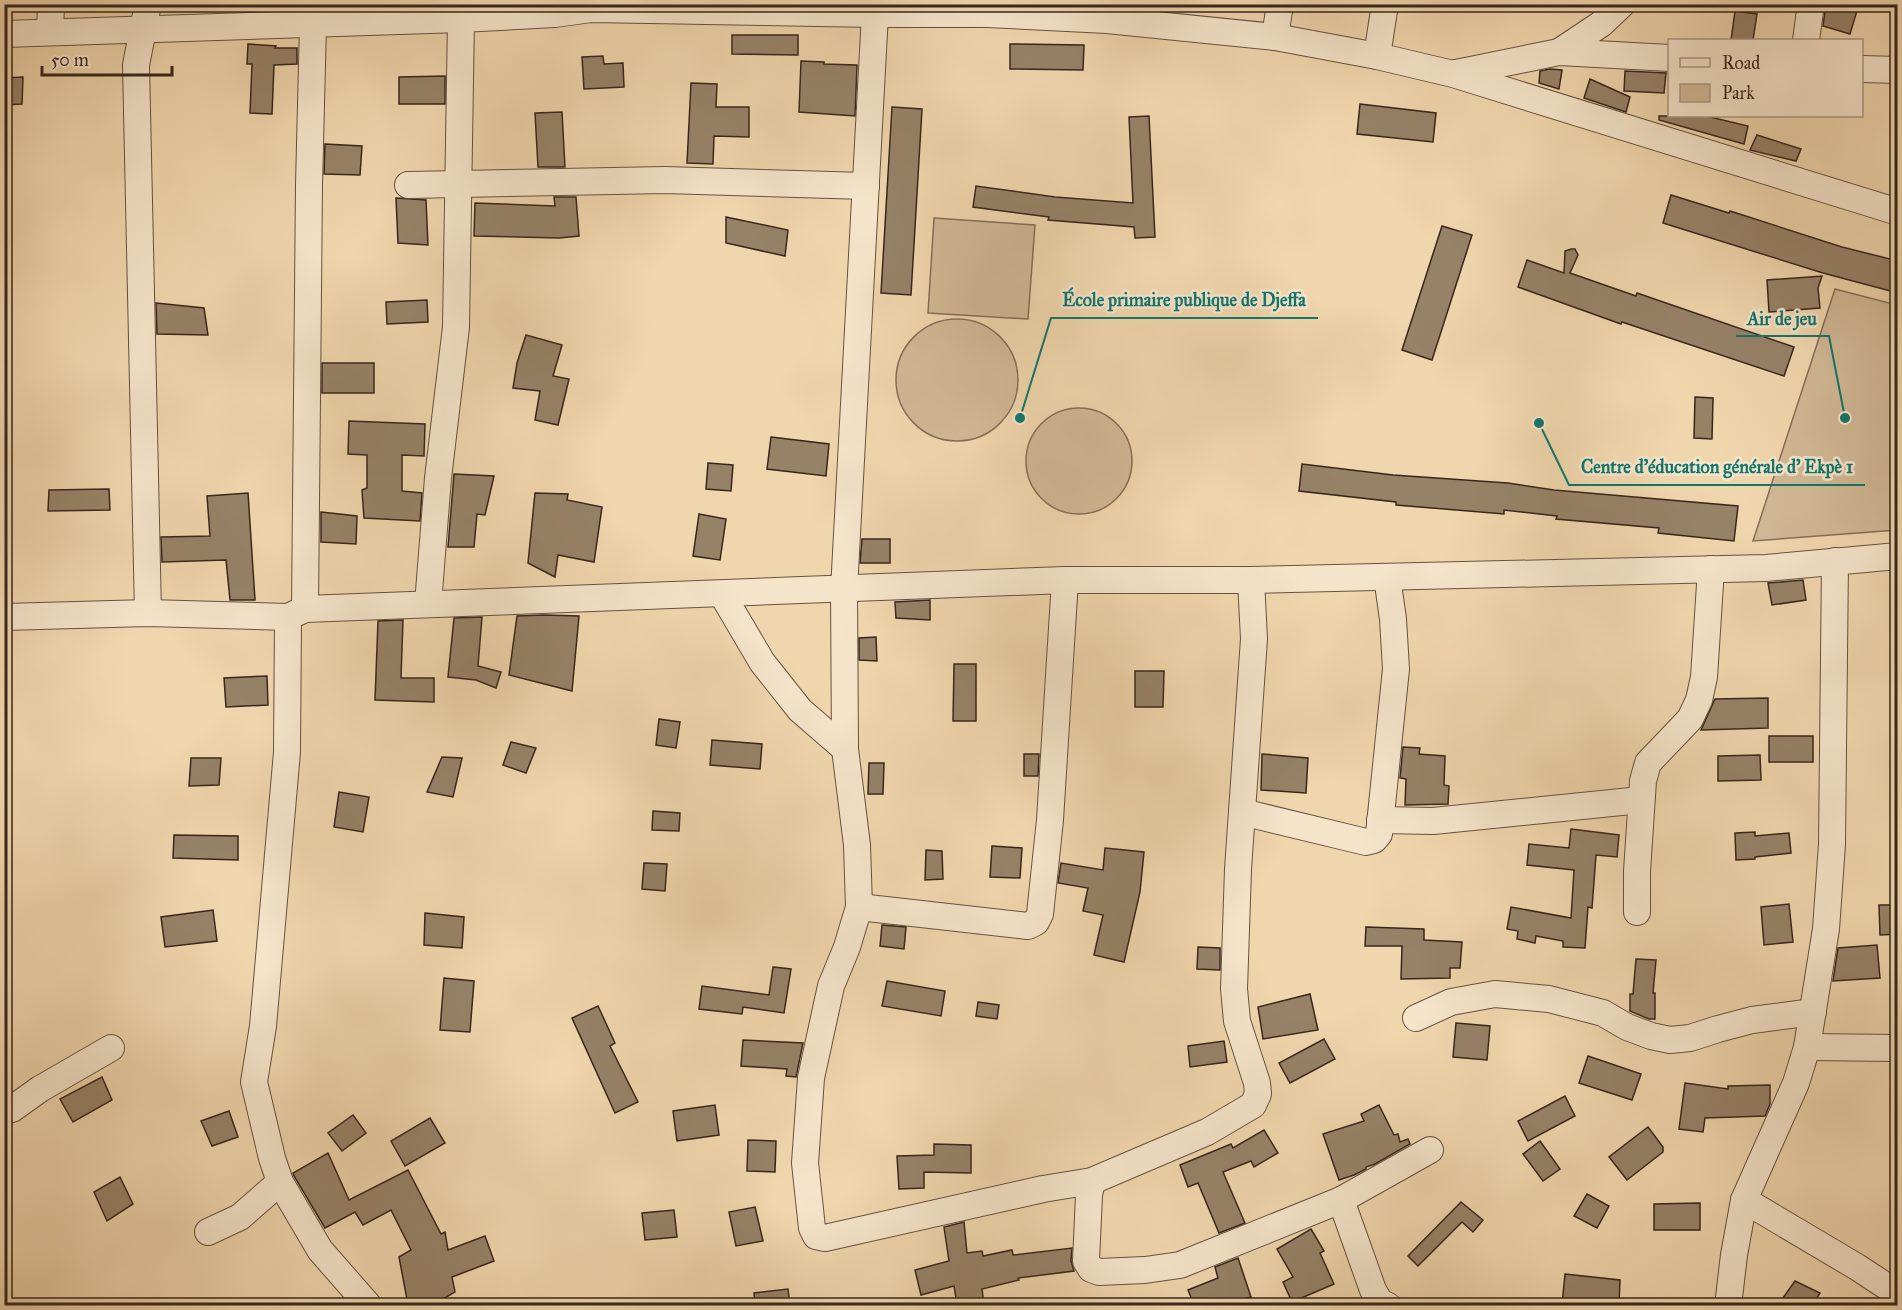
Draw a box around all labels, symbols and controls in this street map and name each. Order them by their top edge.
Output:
scale bar [42,39,172,77]
legend [1668,39,1863,117]
text: 50 m [51,49,89,71]
text: Road [1722,52,1760,74]
text: Park [1722,82,1755,104]
callout: École primaire publique de Djeffa [1051,282,1318,318]
text: École primaire publique de Djeffa [1062,286,1306,312]
callout: Air de jeu [1736,300,1829,336]
text: Air de jeu [1746,308,1817,331]
callout: Centre d'éducation générale d' Ekpè 1 [1569,449,1865,485]
text: Centre d'éducation générale d' Ekpè 1 [1581,456,1853,479]

